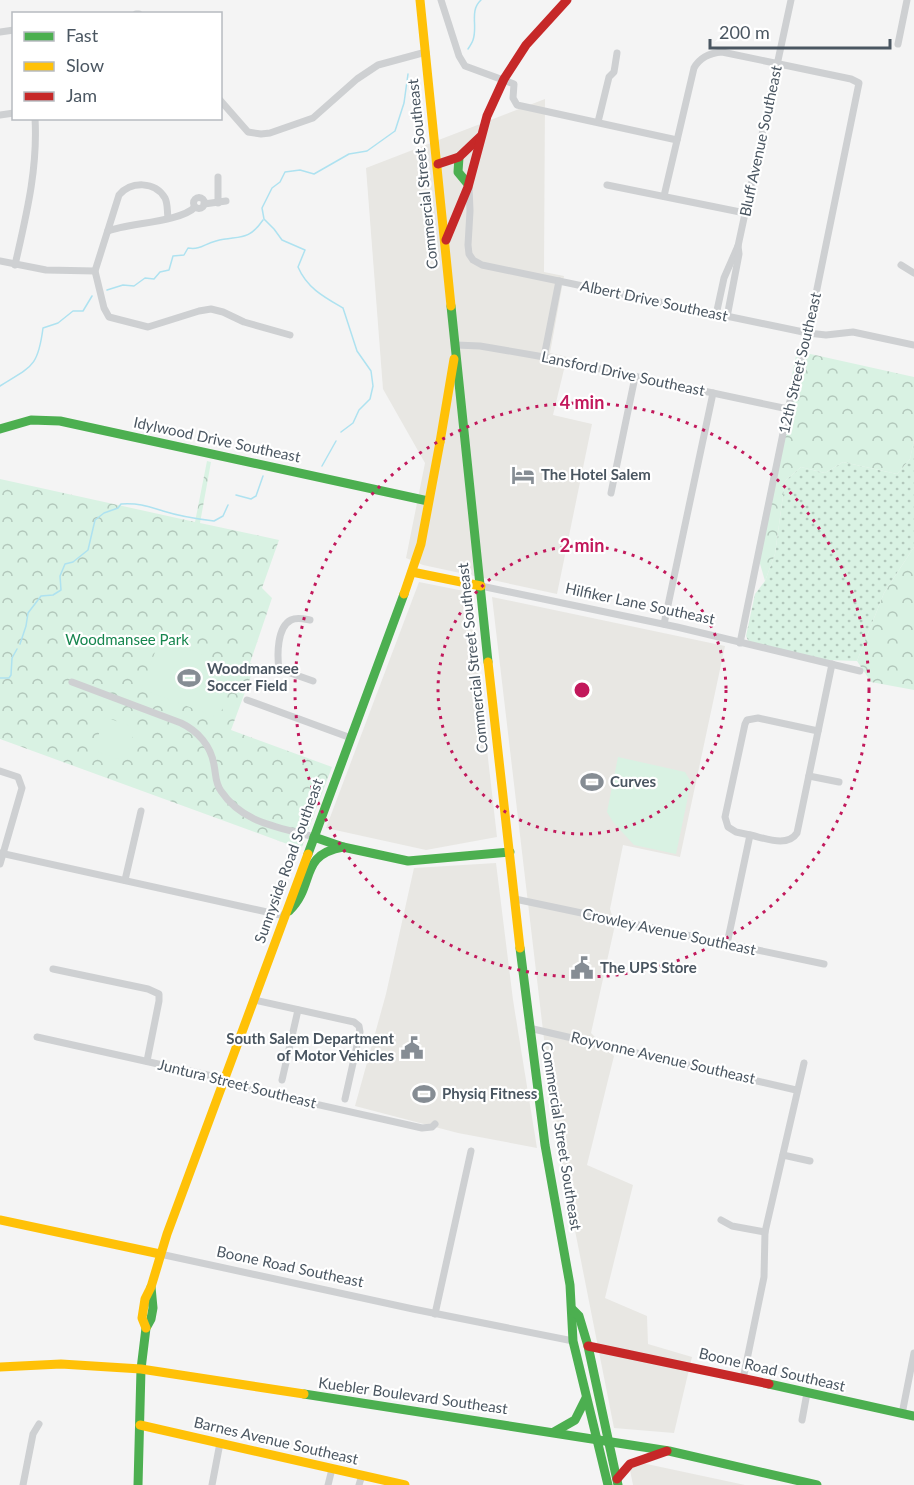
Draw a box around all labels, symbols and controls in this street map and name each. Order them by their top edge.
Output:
legend [12,12,222,120]
scale bar [710,12,890,50]
text: 200 m [719,21,770,43]
text: Fast [66,24,99,46]
text: Slow [66,54,104,76]
street label: Bluff Avenue Southeast [735,63,785,218]
street label: Commercial Street Southeast [403,78,441,270]
text: Jam [66,84,97,106]
street label: Albert Drive Southeast [579,276,730,325]
street label: 12th Street Southeast [774,290,824,435]
street label: Lansford Drive Southeast [540,347,707,399]
text: 4 min [560,391,604,413]
street label: Idylwood Drive Southeast [132,413,303,466]
hotel icon: The Hotel Salem [510,462,536,488]
place label: The Hotel Salem [541,465,651,483]
text: 2 min [560,534,604,556]
street label: Commercial Street Southeast [453,562,491,754]
street label: Hilfiker Lane Southeast [564,578,717,628]
park label: Woodmansee Park [65,630,189,648]
place label: Woodmansee Soccer Field [207,659,299,694]
sports icon: Woodmansee Soccer Field [176,665,202,691]
centre of rings [572,680,592,700]
sports icon: Curves [579,769,605,795]
place label: Curves [610,772,657,790]
street label: Sunnyside Road Southeast [250,775,326,945]
street label: Crowley Avenue Southeast [581,904,758,958]
public building icon: The UPS Store [569,955,595,981]
place label: The UPS Store [600,958,697,976]
street label: Royvonne Avenue Southeast [569,1027,758,1087]
place label: South Salem Department of Motor Vehicles [226,1029,394,1064]
public building icon: South Salem Department of Motor Vehicles [399,1035,425,1061]
street label: Commercial Street Southeast [538,1040,586,1232]
street label: Juntura Street Southeast [156,1055,319,1112]
sports icon: Physiq Fitness [411,1081,437,1107]
place label: Physiq Fitness [442,1084,538,1102]
street label: Boone Road Southeast [215,1242,366,1291]
street label: Boone Road Southeast [697,1343,848,1395]
street label: Kuebler Boulevard Southeast [317,1373,509,1417]
street label: Barnes Avenue Southeast [192,1412,361,1468]

